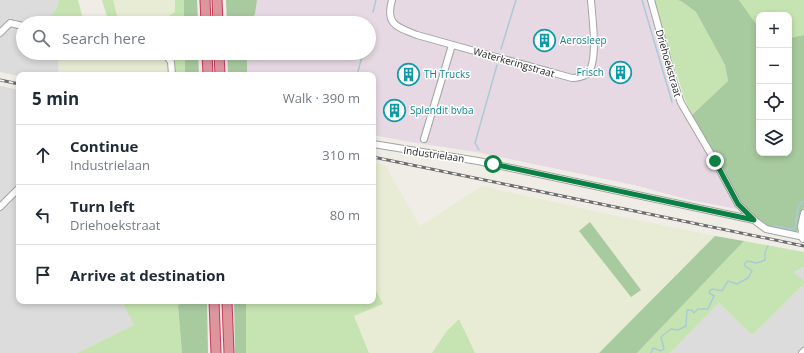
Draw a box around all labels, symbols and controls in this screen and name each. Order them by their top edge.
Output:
map controls [756,12,792,156]
button: + [756,12,792,48]
search box [16,16,376,60]
icon: search [30,27,52,49]
building icon: Aerosleep [532,27,558,53]
text: Search here [62,28,146,48]
street label: Driehoekstraat [653,28,685,99]
place label: Aerosleep [560,33,607,47]
street label: Waterkeringstraat [472,44,557,80]
button: − [756,48,792,84]
building icon: Frisch [607,59,633,85]
building icon: TH Trucks [396,61,422,87]
place label: Frisch [577,65,604,79]
place label: TH Trucks [424,67,470,81]
button: locate [756,84,792,120]
text: 5 min [32,87,79,110]
text: Walk · 390 m [283,89,360,107]
building icon: Splendit bvba [381,97,407,123]
place label: Splendit bvba [410,103,473,117]
button: layers [756,120,792,156]
text: Continue [70,136,138,156]
street label: Industrielaan [403,143,465,165]
icon: ahead [32,144,54,166]
text: 310 m [322,146,360,164]
route end [706,152,724,170]
route start [484,155,502,173]
text: Industrielaan [70,156,150,174]
text: Turn left [70,196,135,216]
icon: left [32,204,54,226]
text: 80 m [330,206,360,224]
text: Driehoekstraat [70,216,160,234]
icon: arrive [32,264,54,286]
text: Arrive at destination [70,265,225,285]

